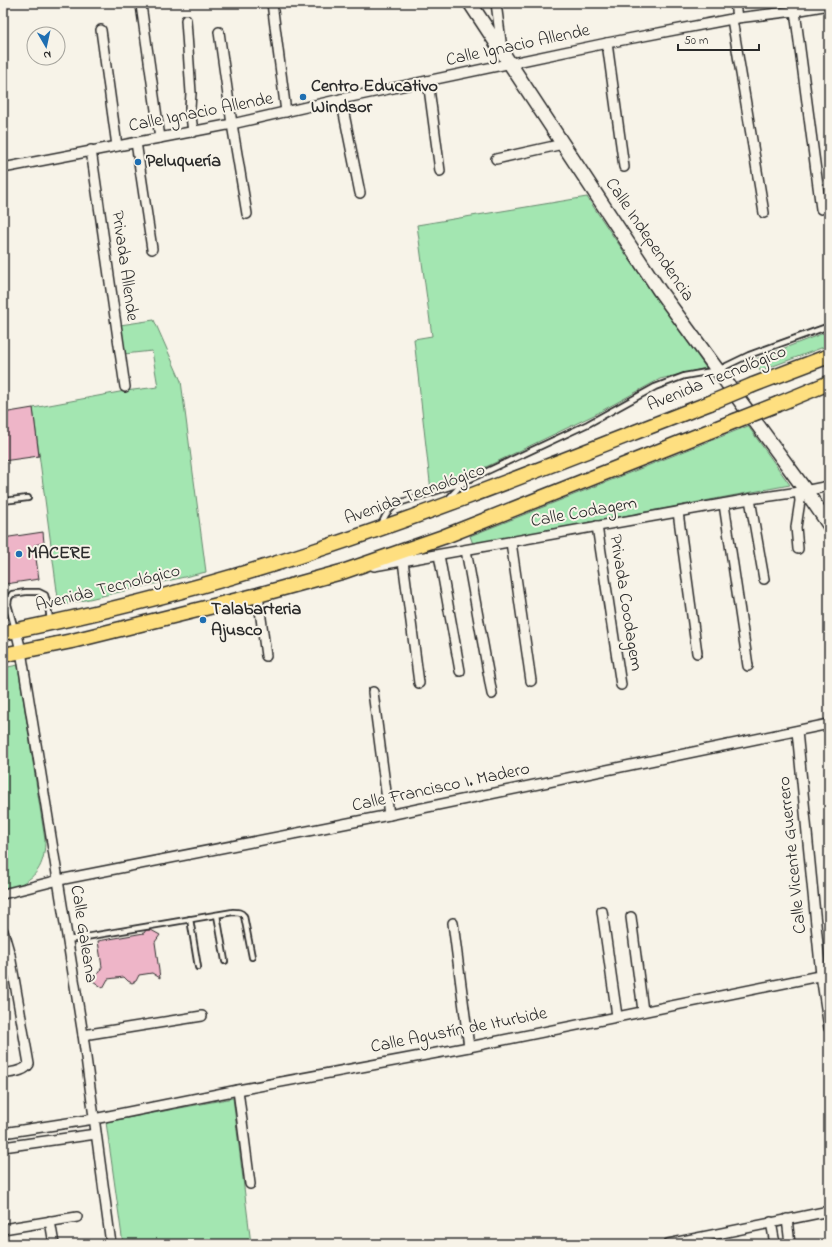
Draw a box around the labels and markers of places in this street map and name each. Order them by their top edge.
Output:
place label: Centro Educativo Windsor [311,74,438,121]
marker: Centro Educativo Windsor [298,92,308,102]
place label: Peluquería [146,149,221,175]
marker: Peluquería [133,157,143,167]
place label: MACERE [27,541,91,567]
marker: MACERE [14,549,24,559]
place label: Talabarteria Ajusco [211,597,302,644]
marker: Talabarteria Ajusco [198,615,208,625]

